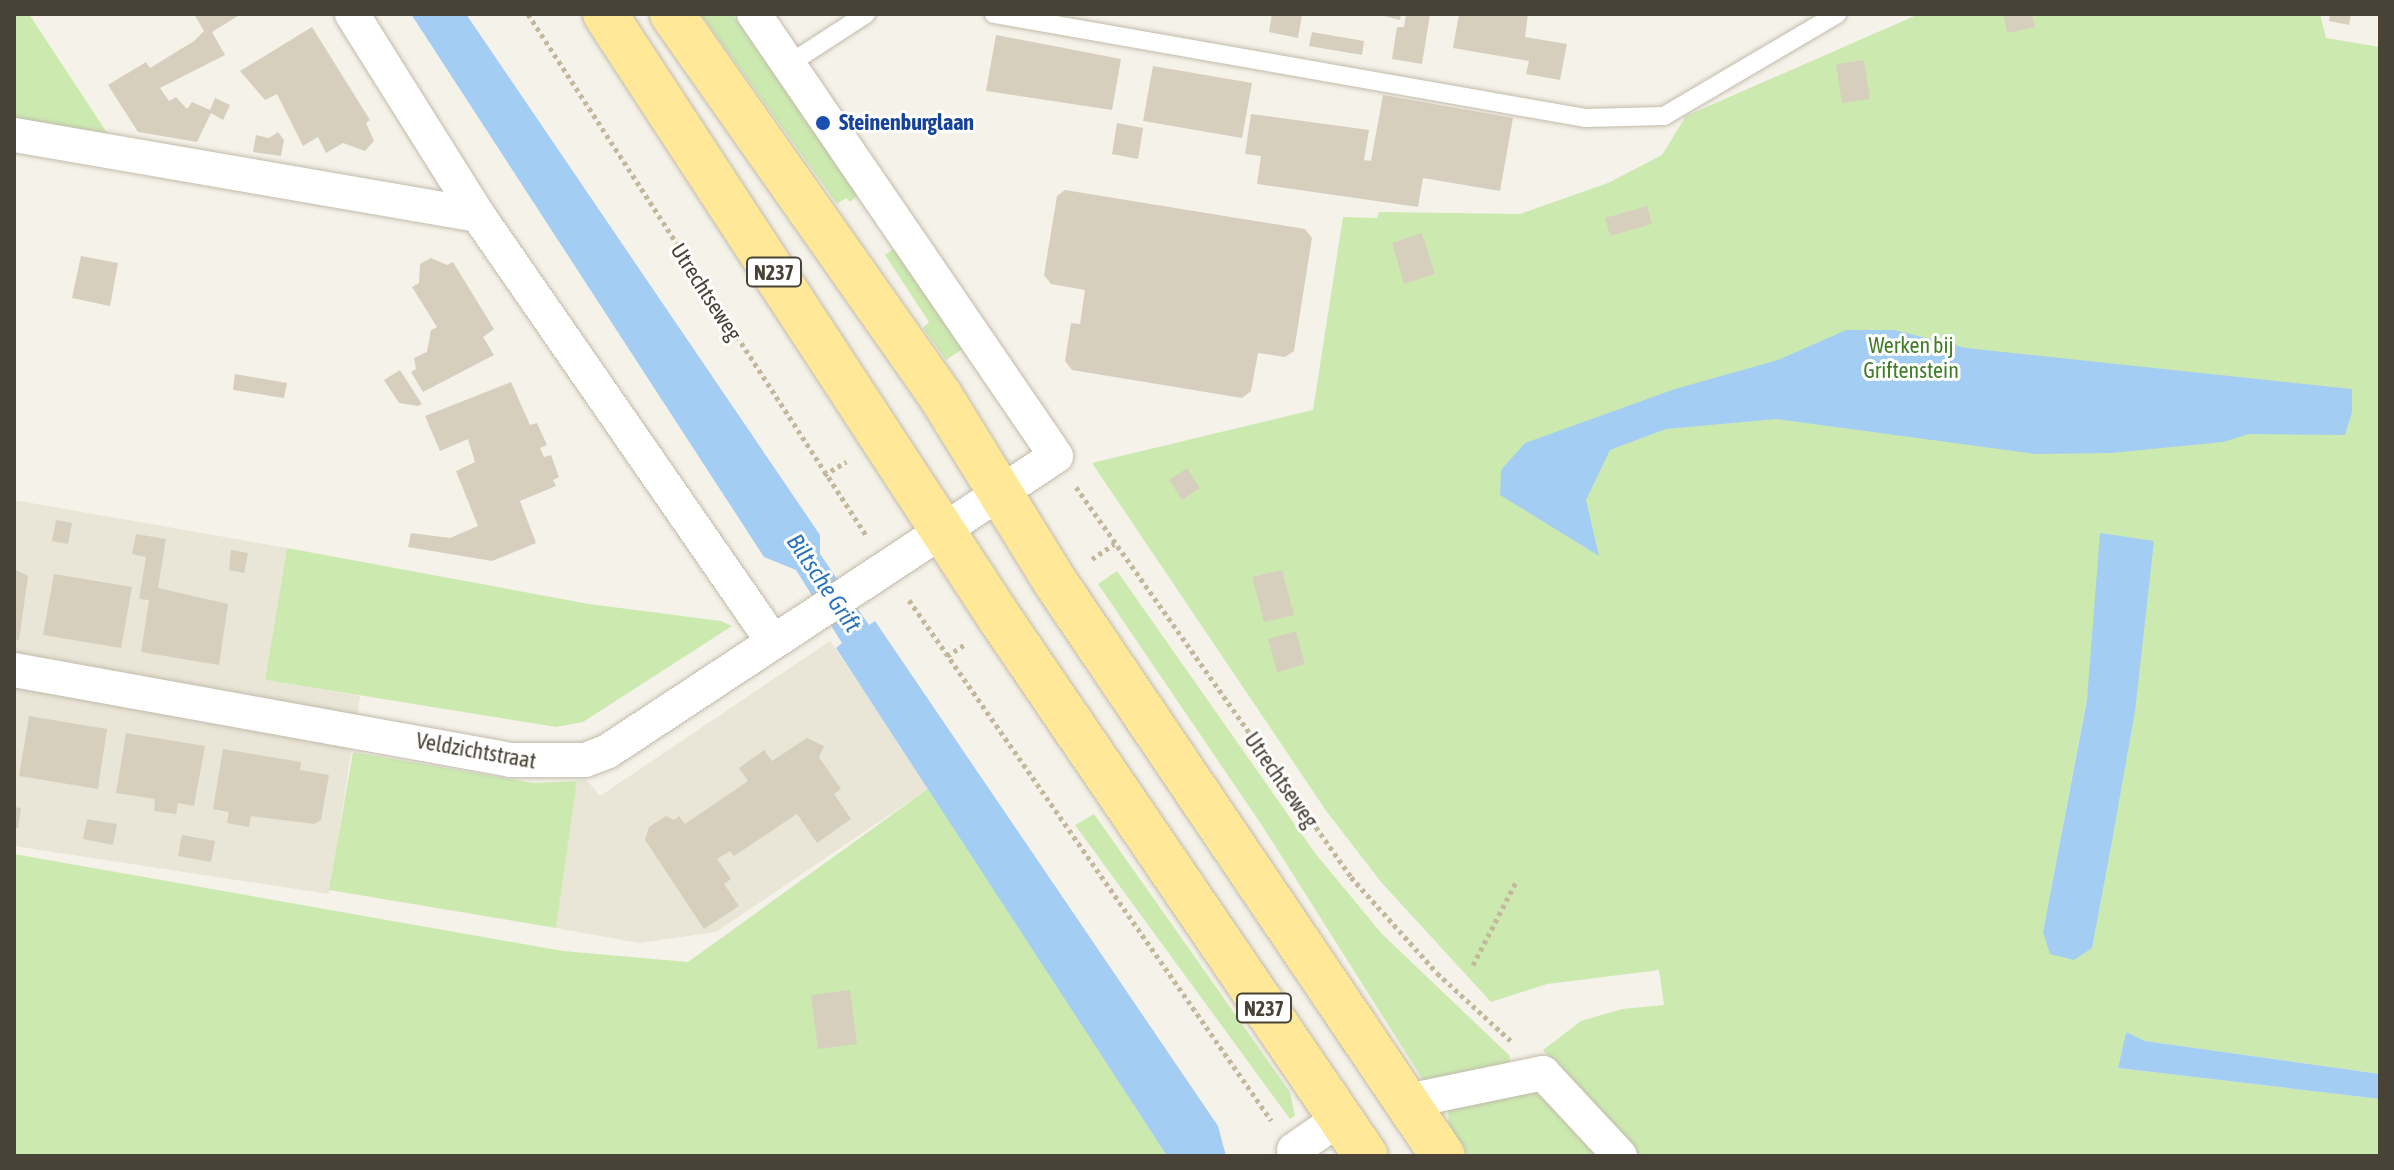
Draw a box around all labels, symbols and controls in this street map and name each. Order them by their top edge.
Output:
place label: Steinenburglaan [839,110,974,136]
marker: Steinenburglaan [814,114,832,132]
street label: Utrechtseweg [665,238,747,346]
road number: N237 [746,256,802,288]
park label: Werken bij Griftenstein [1863,332,1959,384]
water label: Biltsche Grift [781,528,867,638]
street label: Veldzichtstraat [414,727,538,775]
street label: Utrechtseweg [1238,727,1324,833]
road number: N237 [1236,992,1292,1024]

